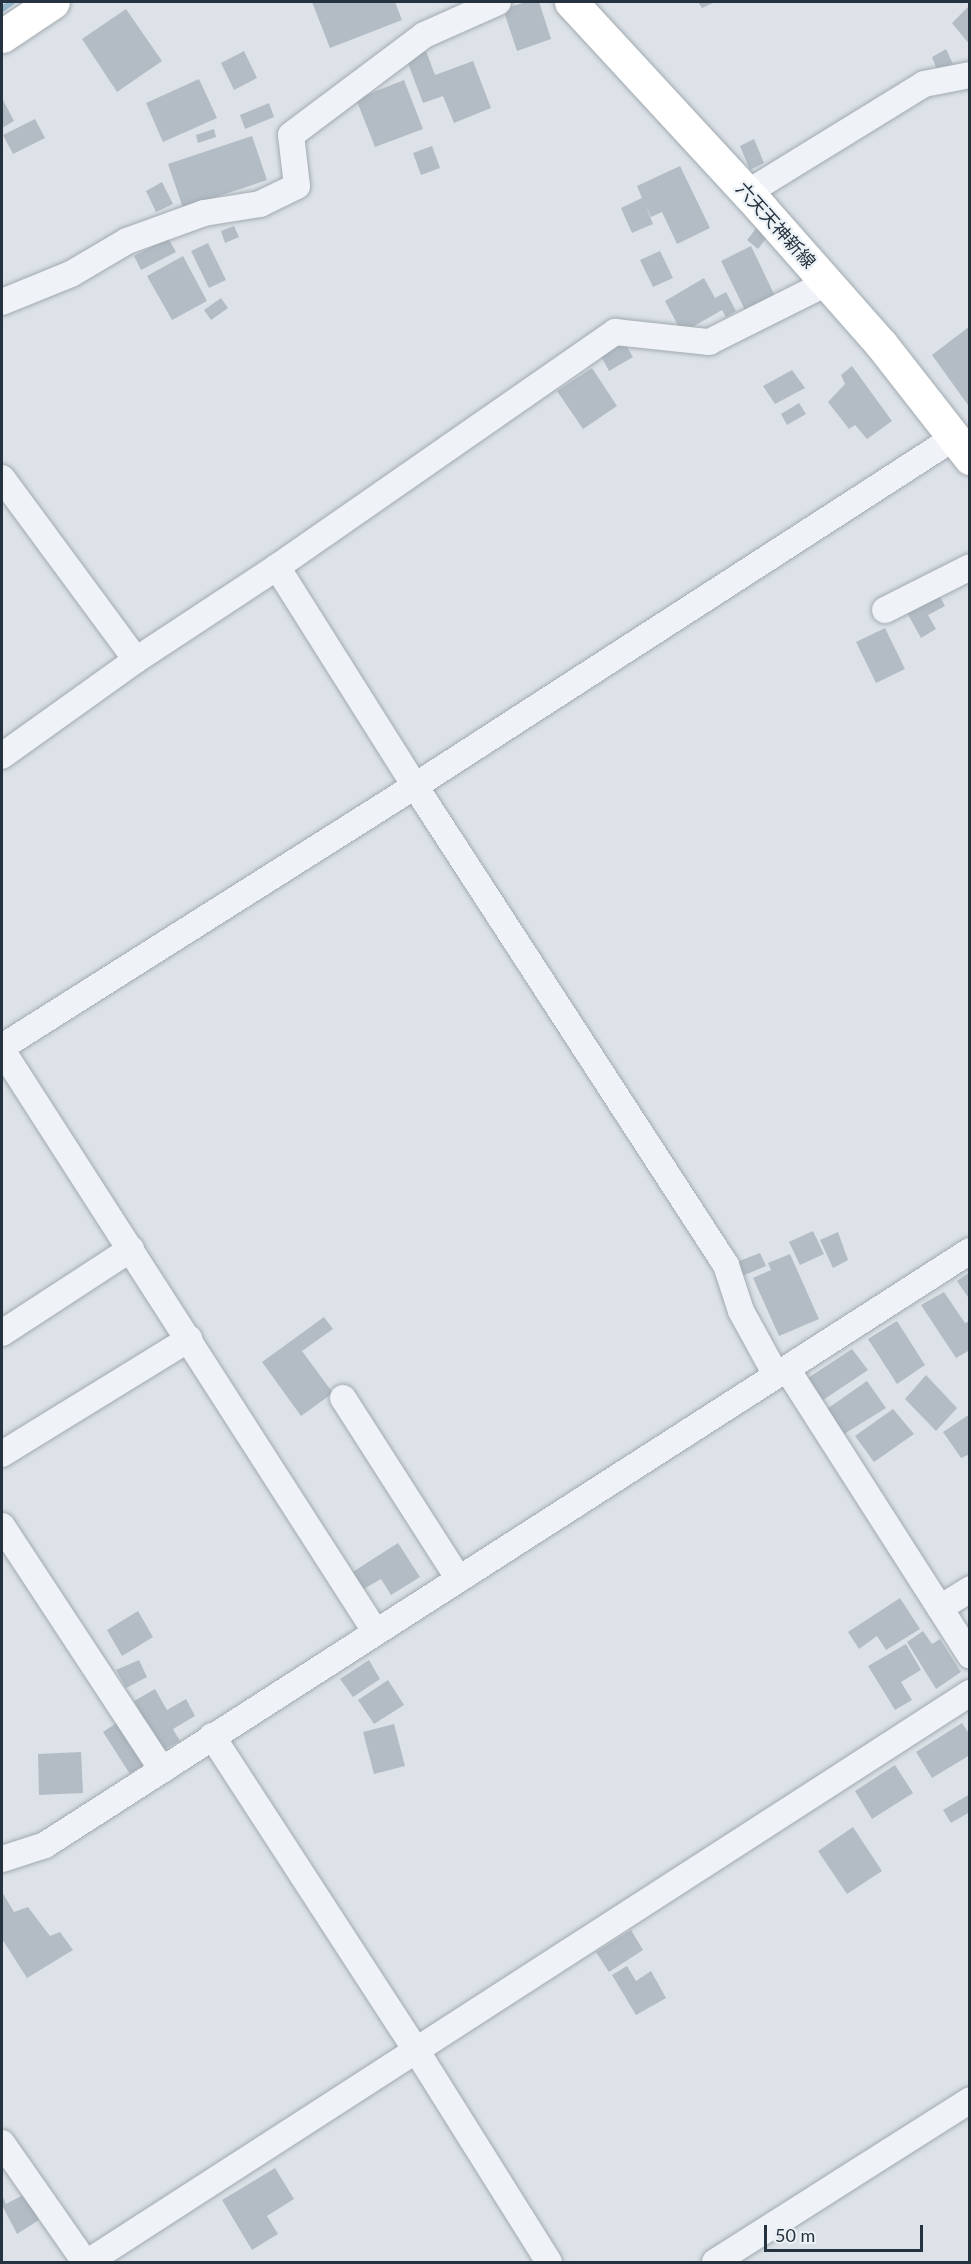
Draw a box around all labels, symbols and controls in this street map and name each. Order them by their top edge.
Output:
street label: 六天天神新線 [732,178,820,272]
scale bar [767,2213,926,2251]
text: 50 m [775,2224,815,2246]

